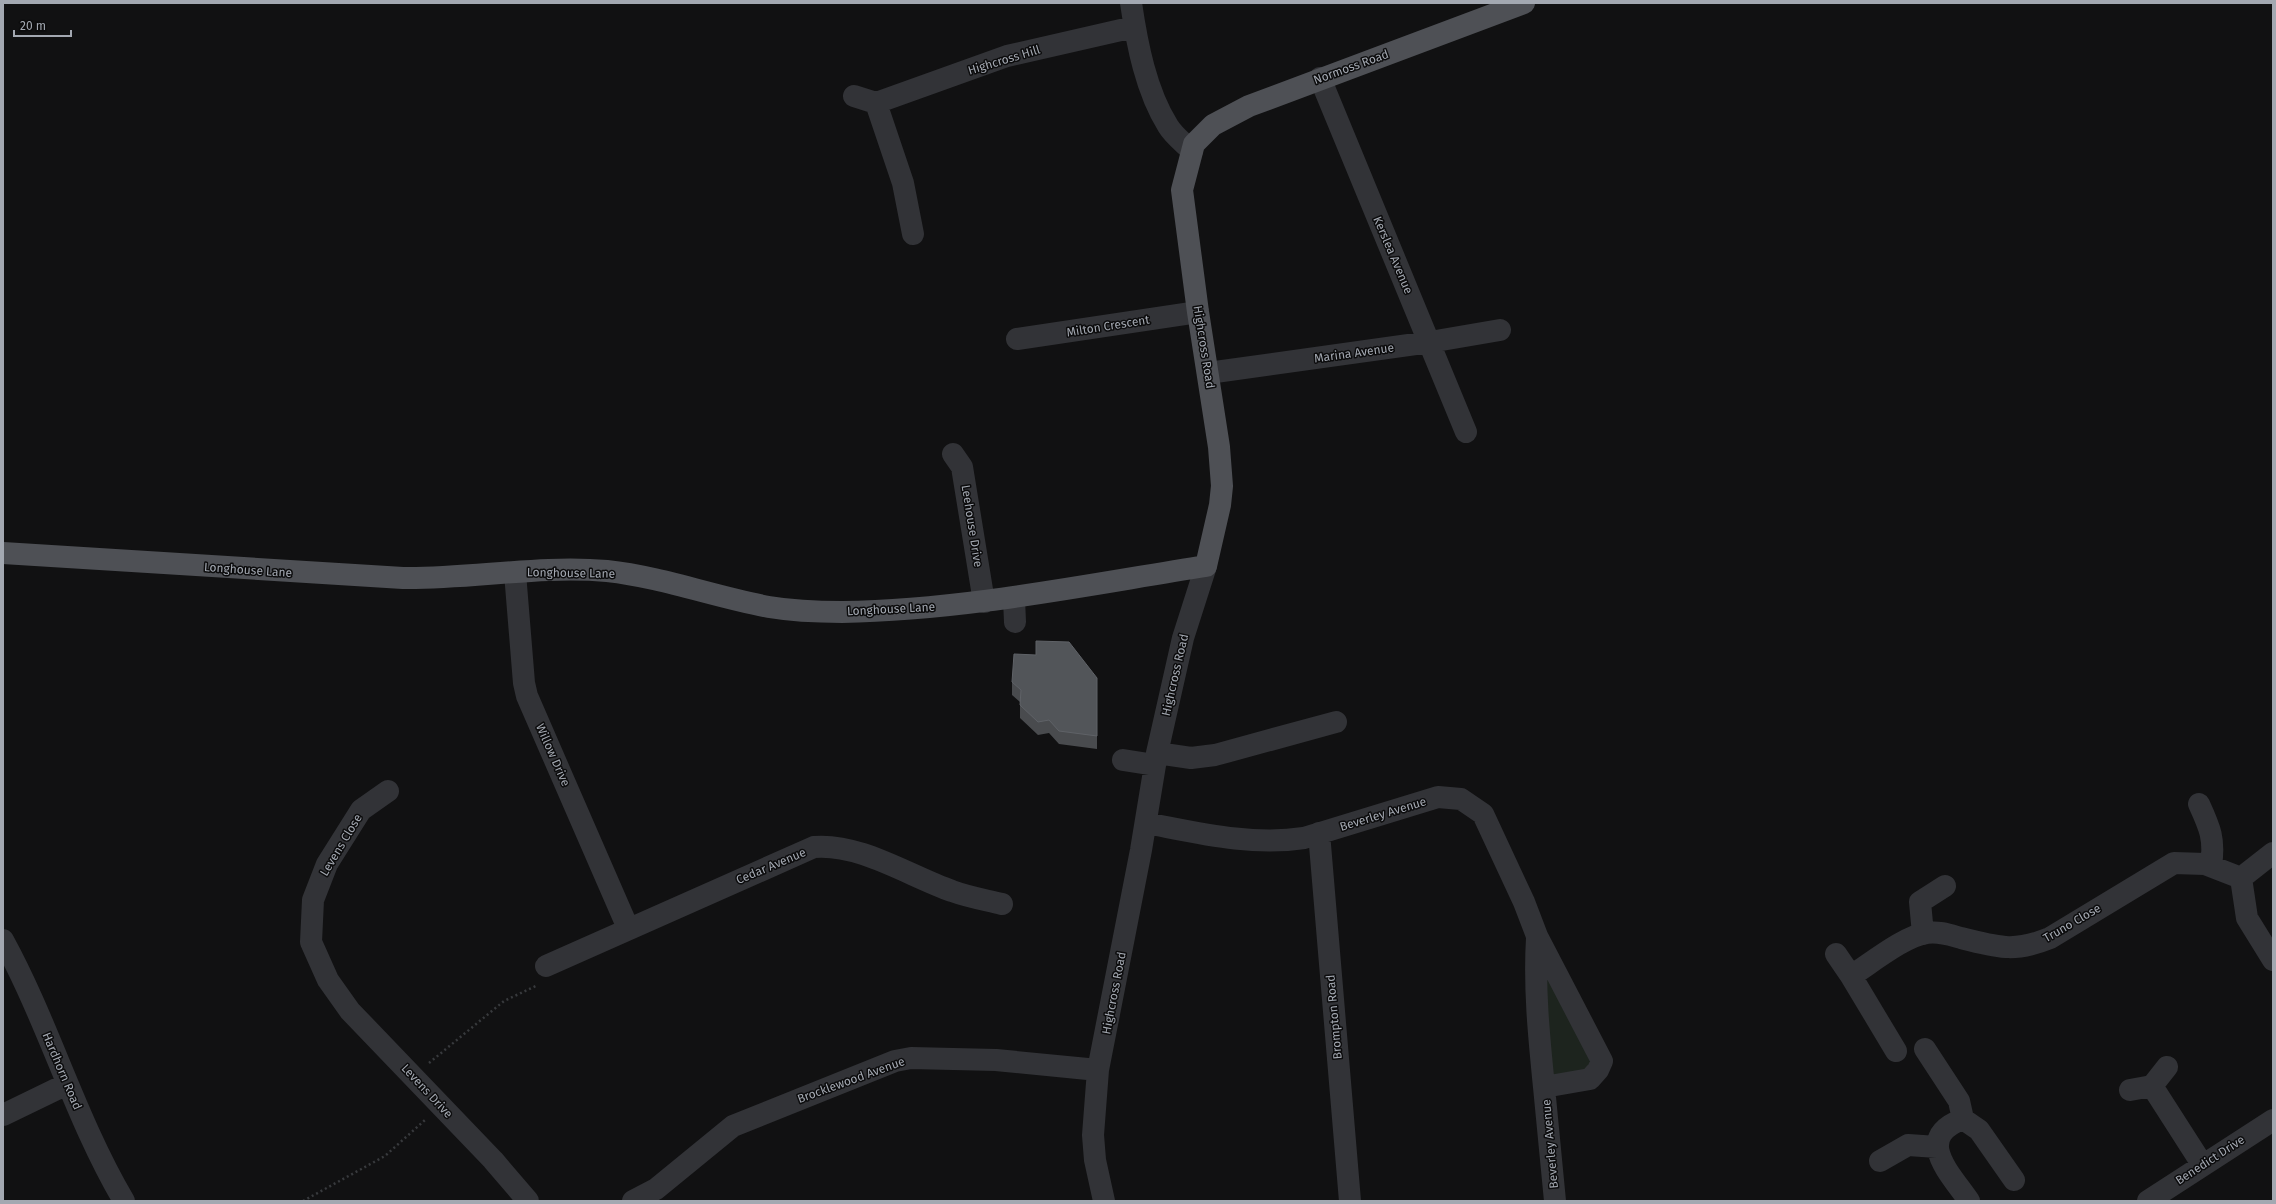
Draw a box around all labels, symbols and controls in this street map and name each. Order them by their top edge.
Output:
scale bar [14,12,71,38]
text: 20 m [20,19,46,33]
street label: Highcross Hill [966,42,1042,78]
street label: Normoss Road [1311,47,1391,87]
street label: Kerslea Avenue [1370,214,1416,296]
street label: Highcross Road [1191,305,1217,389]
street label: Milton Crescent [1065,312,1151,339]
street label: Marina Avenue [1313,340,1395,366]
street label: Leehouse Drive [959,484,985,568]
street label: Longhouse Lane [203,560,293,580]
street label: Longhouse Lane [527,565,615,581]
street label: Longhouse Lane [847,600,935,618]
street label: Highcross Road [1159,633,1191,717]
street label: Willow Drive [533,721,573,789]
street label: Beverley Avenue [1338,794,1428,834]
street label: Levens Close [317,812,365,878]
street label: Cedar Avenue [734,845,808,887]
street label: Truno Close [2041,901,2103,945]
street label: Highcross Road [1099,951,1129,1035]
street label: Brompton Road [1323,974,1345,1060]
street label: Hardhorn Road [39,1030,85,1112]
street label: Brocklewood Avenue [795,1054,907,1106]
street label: Levens Drive [399,1061,455,1121]
street label: Beverley Avenue [1539,1099,1561,1189]
street label: Benedict Drive [2173,1133,2247,1187]

